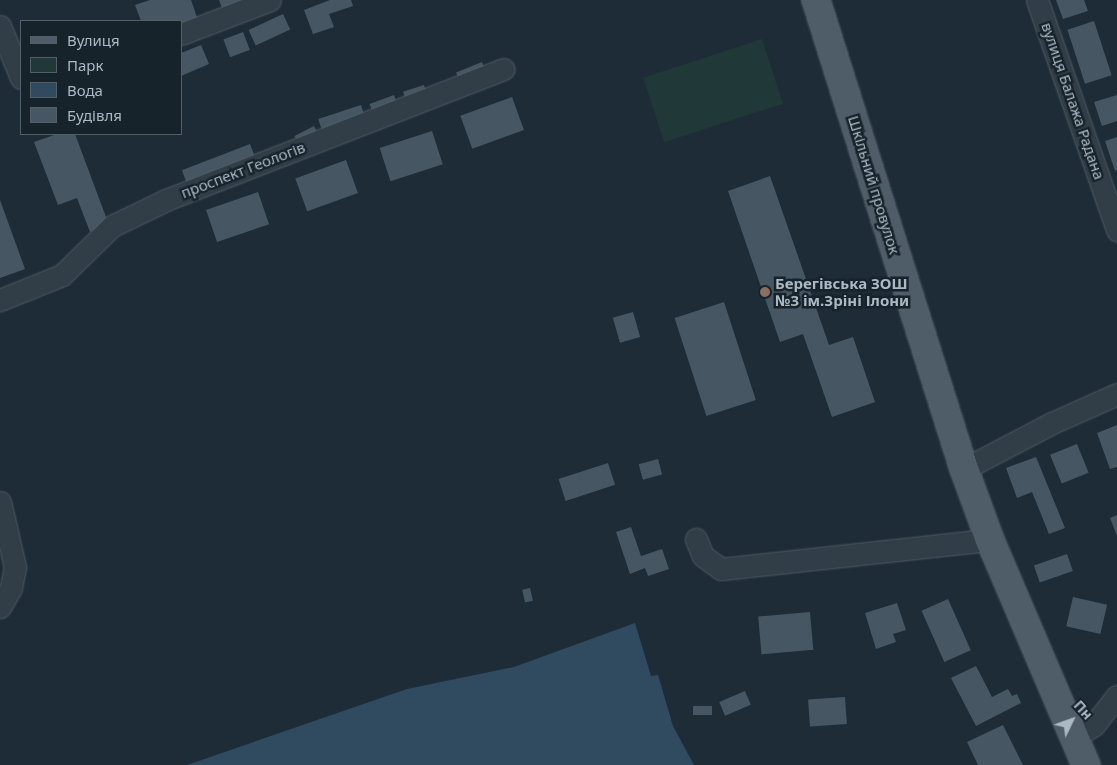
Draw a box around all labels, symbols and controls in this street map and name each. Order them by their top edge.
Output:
legend [20,20,182,135]
street label: вулиця Балажа Радана [1038,20,1108,182]
text: Вулиця [67,30,120,50]
text: Парк [67,55,103,75]
text: Вода [67,80,103,100]
text: Будівля [67,105,122,125]
street label: Шкільний провулок [844,113,904,257]
street label: проспект Геологів [178,138,308,202]
place label: Берегівська ЗОШ №3 ім.Зріні Ілони [775,274,909,309]
marker: Берегівська ЗОШ №3 ім.Зріні Ілони [759,286,771,298]
north arrow [1047,695,1097,745]
text: Пн [1070,696,1097,723]

